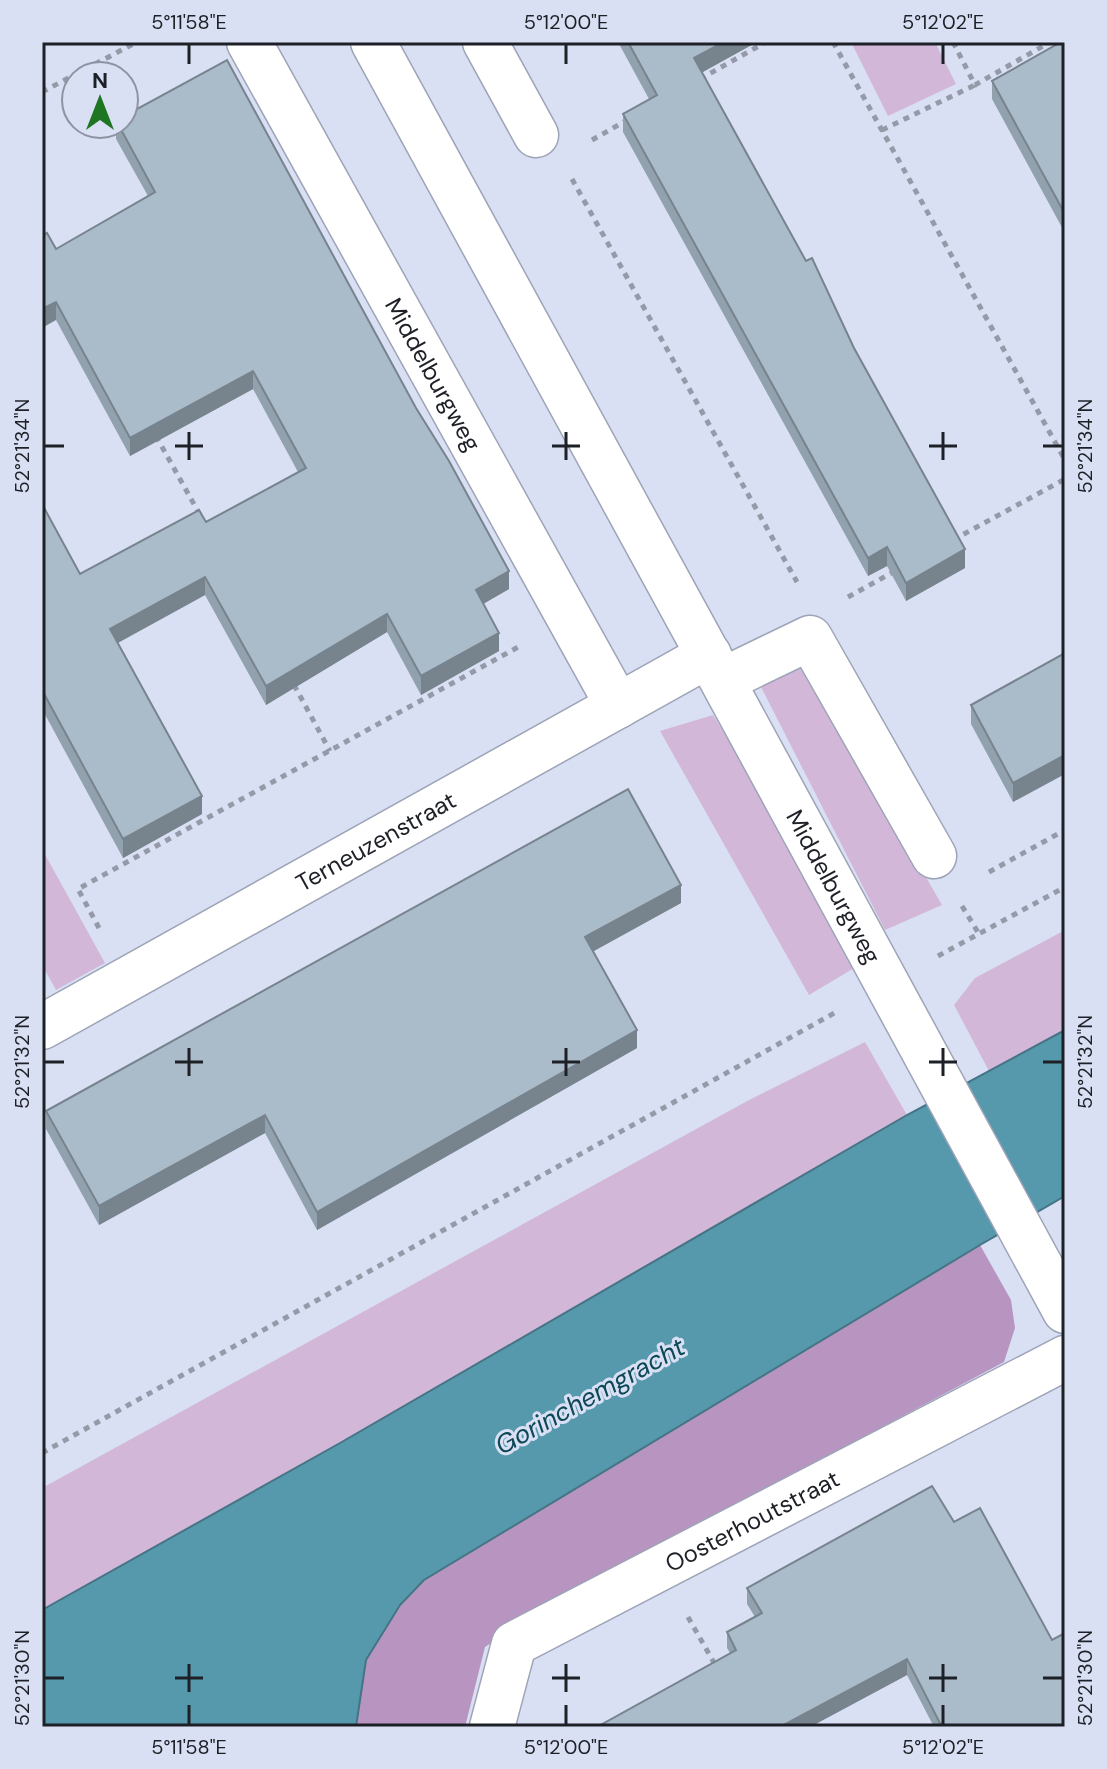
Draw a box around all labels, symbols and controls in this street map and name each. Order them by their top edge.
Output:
text: 5°11'58"E [151,9,227,35]
text: 5°12'00"E [524,9,608,35]
text: 5°12'02"E [902,9,984,35]
north arrow [60,60,140,140]
text: N [92,66,108,95]
street label: Middelburgweg [379,292,489,456]
text: 52°21'34"N [9,399,35,493]
text: 52°21'34"N [1072,399,1098,493]
street label: Terneuzenstraat [290,784,461,898]
street label: Middelburgweg [780,804,889,969]
text: 52°21'32"N [9,1015,35,1109]
text: 52°21'32"N [1072,1015,1098,1109]
water label: Gorinchemgracht [489,1329,692,1462]
street label: Oosterhoutstraat [660,1462,844,1579]
text: 52°21'30"N [9,1630,35,1726]
text: 52°21'30"N [1072,1630,1098,1726]
text: 5°11'58"E [151,1734,227,1760]
text: 5°12'00"E [524,1734,608,1760]
text: 5°12'02"E [902,1734,984,1760]

